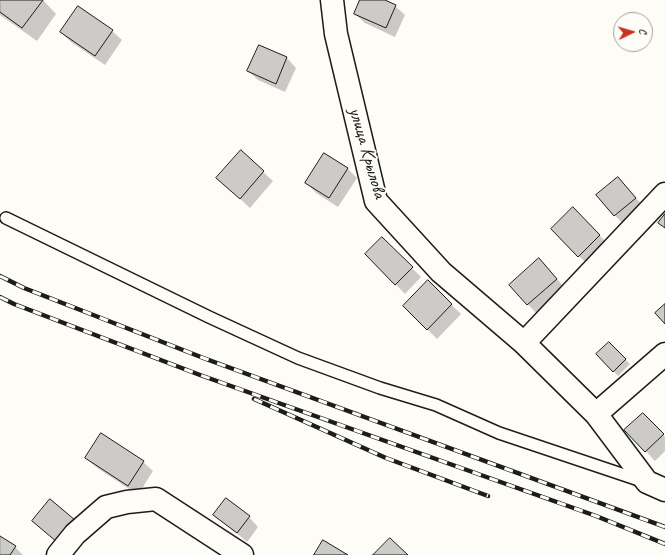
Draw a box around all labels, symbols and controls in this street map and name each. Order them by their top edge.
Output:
north arrow [613,12,653,52]
text: С [637,28,651,34]
street label: улица Крылова [343,105,391,201]

